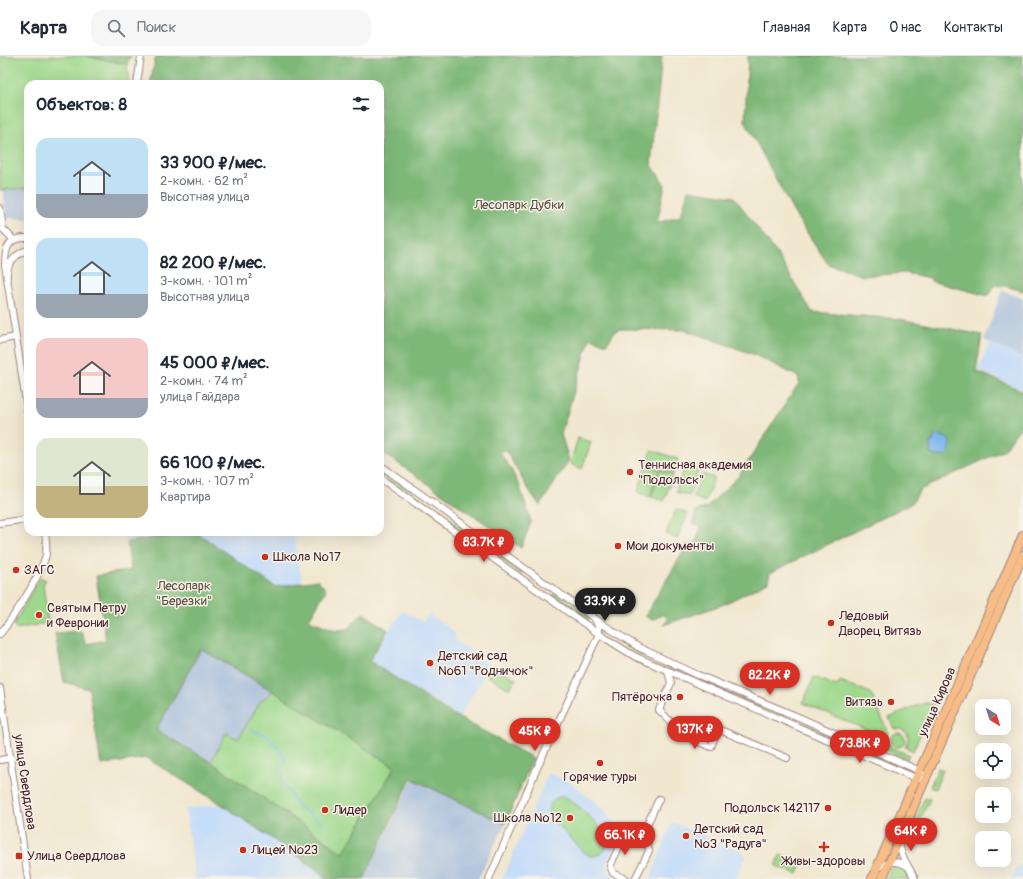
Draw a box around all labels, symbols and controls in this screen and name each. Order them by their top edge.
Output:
search box [91,10,371,46]
text: Карта [20,16,67,40]
icon: search [105,17,127,39]
text: Поиск [137,18,176,37]
text: Главная [763,19,810,36]
text: Карта [832,19,867,36]
text: О нас [889,19,922,36]
text: Контакты [944,19,1003,36]
icon: filters [350,93,372,115]
text: Объектов: 8 [36,94,127,115]
text: 33 900 ₽/мес. [160,152,267,173]
icon: home [68,154,116,202]
text: 2-комн. · 62 m² [160,173,248,189]
text: Высотная улица [160,189,250,205]
park label: Лесопарк Дубки [473,197,564,213]
text: 82 200 ₽/мес. [160,252,266,273]
icon: home [68,254,116,302]
text: 3-комн. · 101 m² [160,273,252,289]
text: Высотная улица [160,289,250,305]
text: 45 000 ₽/мес. [160,352,270,373]
icon: home [68,354,116,402]
text: 2-комн. · 74 m² [160,373,247,389]
text: улица Гайдара [160,389,240,405]
text: 66 100 ₽/мес. [160,452,265,473]
icon: home [68,454,116,502]
place label: Теннисная академия "Подольск" [638,457,752,488]
marker: Теннисная академия "Подольск" [625,467,635,477]
text: 3-комн. · 107 m² [160,473,254,489]
text: Квартира [160,489,211,505]
pin: 83.7K ₽ [447,529,521,563]
text: 83.7K ₽ [463,534,505,550]
place label: Мои документы [626,538,714,554]
marker: Мои документы [613,541,623,551]
place label: Школа №17 [273,549,341,565]
marker: Школа №17 [260,552,270,562]
place label: ЗАГС [24,562,55,578]
marker: ЗАГС [11,565,21,575]
park label: Лесопарк "Березки" [156,578,212,609]
pin: 33.9K ₽ [568,588,642,622]
text: 33.9K ₽ [584,593,626,609]
place label: Святым Петру и Февронии [47,600,127,631]
place label: Ледовый Дворец Витязь [838,608,922,639]
marker: Святым Петру и Февронии [34,610,44,620]
marker: Ледовый Дворец Витязь [826,618,836,628]
place label: Детский сад №61 "Родничок" [437,648,534,679]
marker: Детский сад №61 "Родничок" [425,658,435,668]
pin: 82.2K ₽ [733,662,807,696]
street label: улица Кирова [914,665,959,740]
text: 82.2K ₽ [749,667,791,683]
place label: Пятёрочка [612,689,672,705]
marker: Пятёрочка [675,692,685,702]
place label: Витязь [845,694,883,710]
marker: Витязь [886,697,896,707]
north arrow [975,699,1011,735]
map controls [975,699,1011,867]
pin: 137K ₽ [662,716,728,750]
pin: 45K ₽ [507,718,563,752]
text: 137K ₽ [676,721,714,737]
text: 45K ₽ [518,723,552,739]
pin: 73.8K ₽ [823,730,897,764]
street label: улица Свердлова [10,732,40,831]
text: 73.8K ₽ [839,735,881,751]
button: locate [975,743,1011,779]
marker: Горячие туры [595,758,605,768]
place label: Горячие туры [563,769,637,785]
button: + [975,787,1011,823]
place label: Подольск 142117 [725,800,820,816]
place label: Лидер [332,802,367,818]
marker: Подольск 142117 [823,803,833,813]
marker: Лидер [320,805,330,815]
place label: Школа №12 [494,810,562,826]
marker: Школа №12 [565,813,575,823]
pin: 64K ₽ [883,818,939,852]
place label: Детский сад №3 "Радуга" [693,821,767,852]
pin: 66.1K ₽ [588,822,662,856]
text: 64K ₽ [894,823,928,839]
text: 66.1K ₽ [604,827,646,843]
marker: Детский сад №3 "Радуга" [681,831,691,841]
button: − [975,831,1011,867]
place label: Лицей №23 [250,842,318,858]
marker: Живы-здоровы [819,842,829,852]
marker: Лицей №23 [238,845,248,855]
place label: Улица Свердлова [27,848,125,864]
marker: Улица Свердлова [14,851,24,861]
place label: Живы-здоровы [781,853,865,869]

